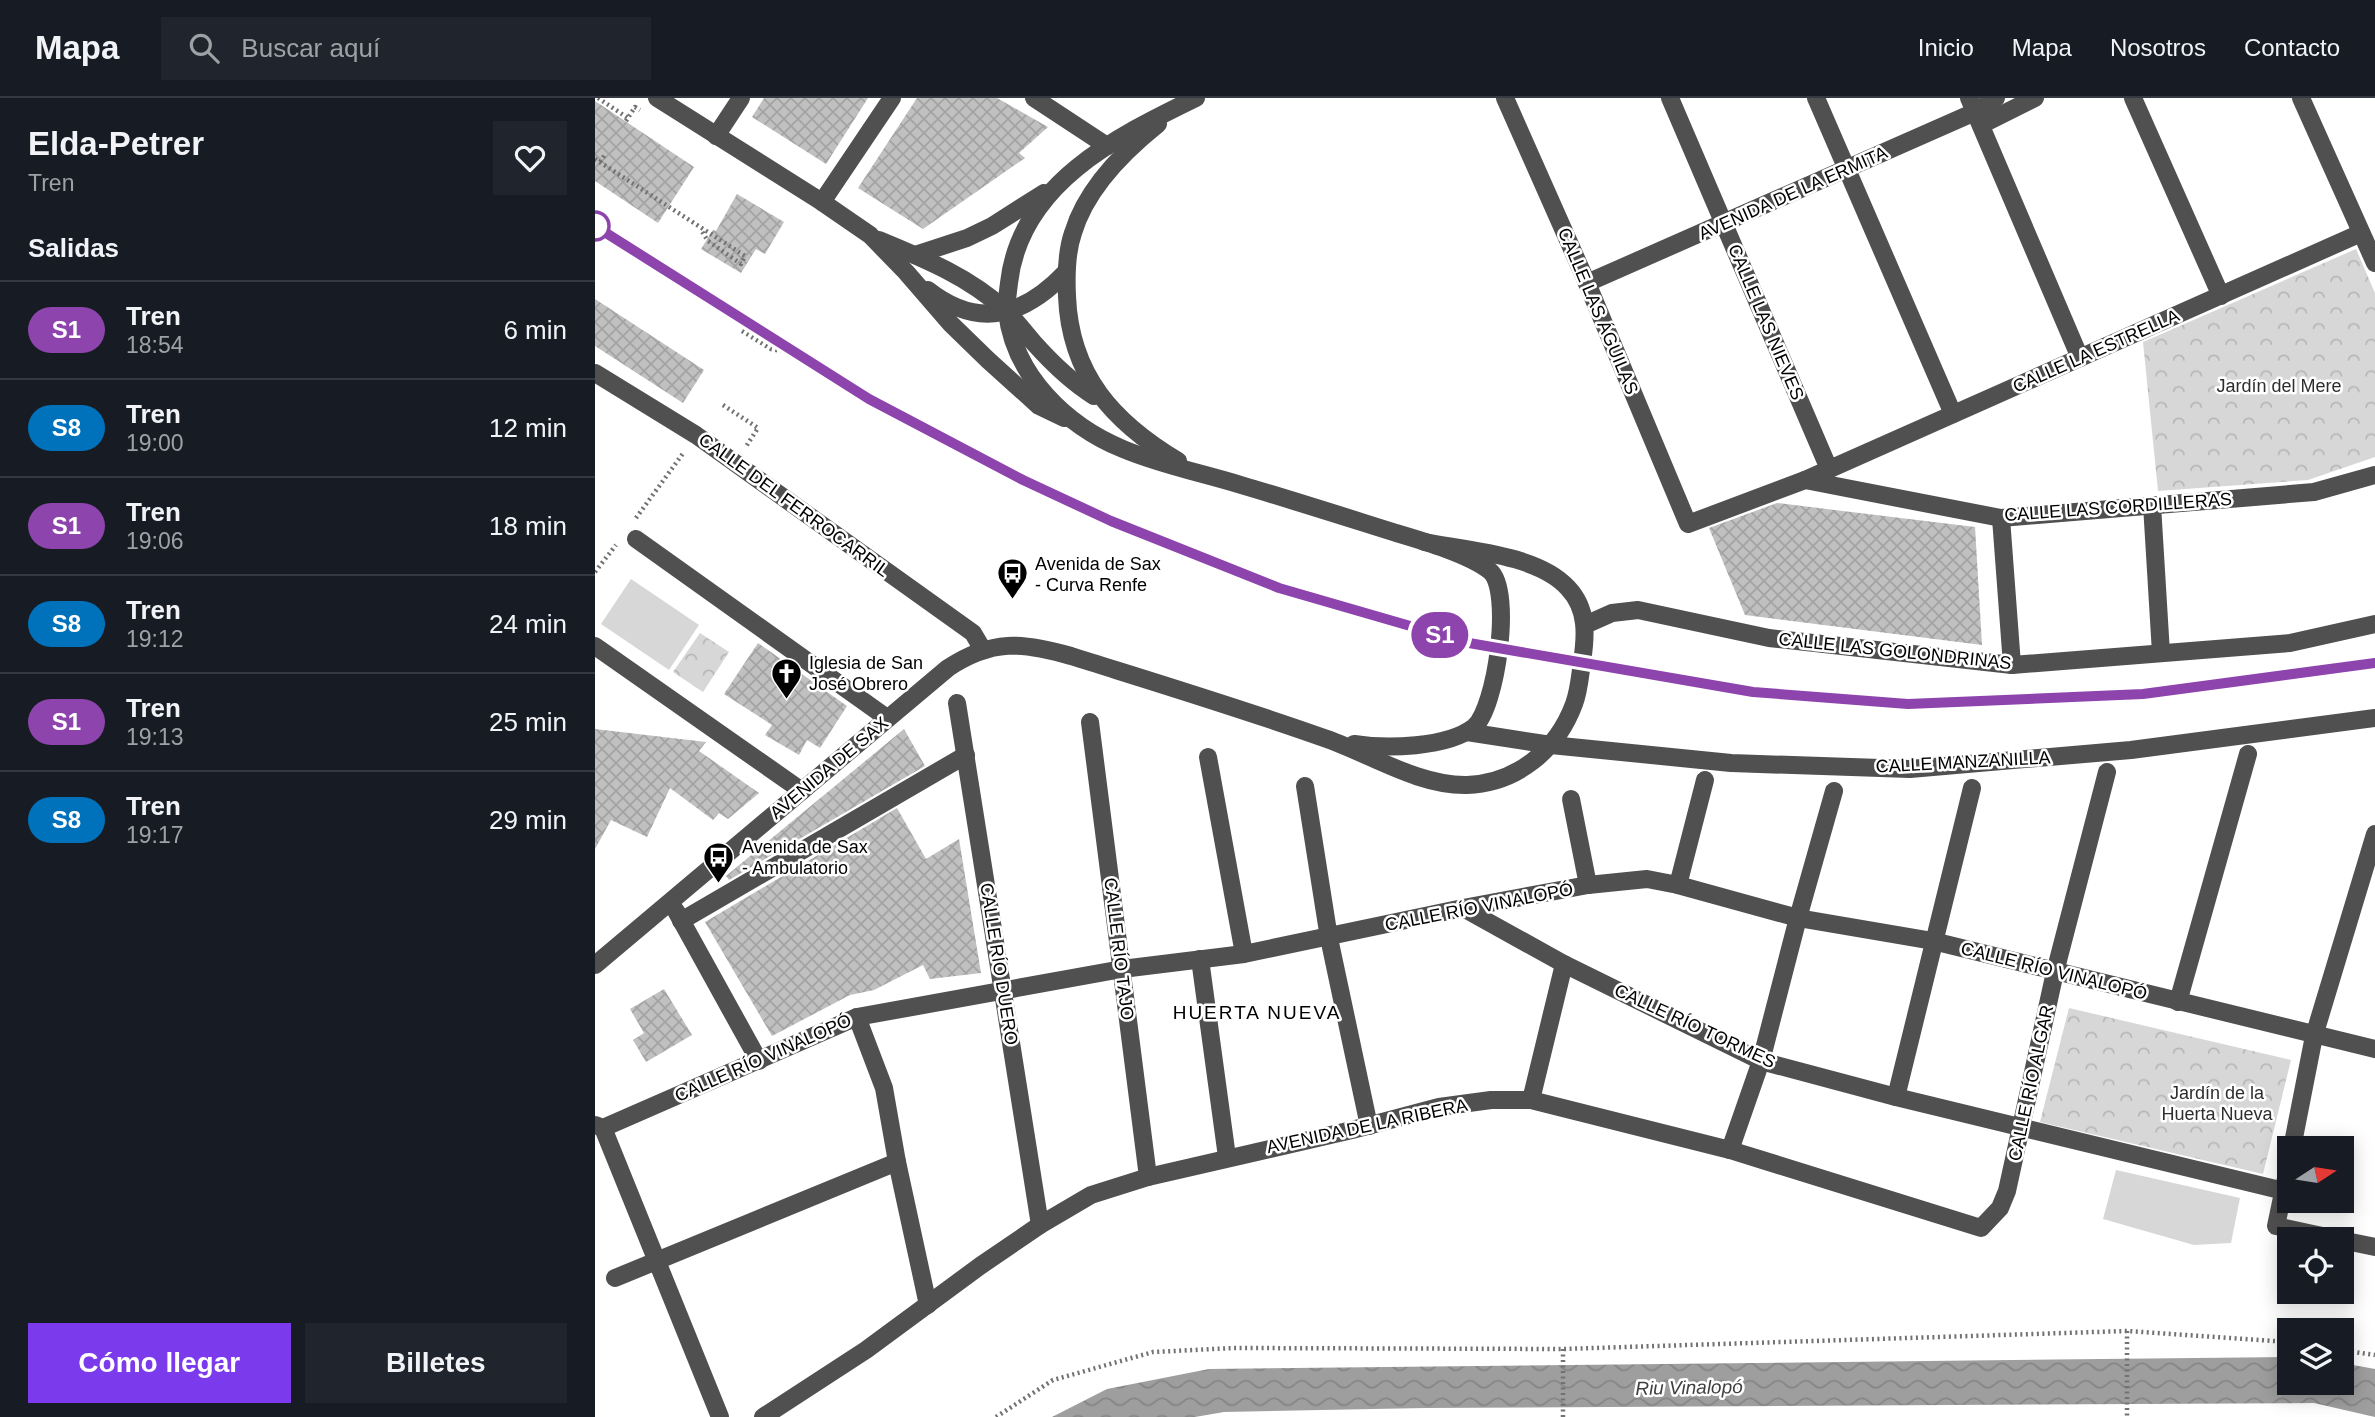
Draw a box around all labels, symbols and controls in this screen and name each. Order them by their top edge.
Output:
search box [161,17,651,80]
text: Mapa [35,29,119,66]
icon: search [185,29,223,67]
text: Buscar aquí [241,33,380,63]
text: Inicio [1918,34,1974,61]
text: Mapa [2012,34,2072,61]
text: Nosotros [2110,34,2206,61]
text: Contacto [2244,34,2340,61]
button: heart [493,121,567,195]
text: Elda-Petrer [28,125,204,162]
street label: AVENIDA DE LA ERMITA [1696,142,1890,244]
text: Tren [28,170,74,196]
unlabelled marker [580,211,610,241]
street label: CALLE LAS ÁGUILAS [1554,225,1642,397]
text: Salidas [28,233,119,263]
street label: CALLE LAS NIEVES [1724,241,1808,403]
text: Tren [126,301,181,331]
street label: CALLE LA ESTRELLA [2010,305,2182,397]
text: 6 min [503,315,567,345]
text: S1 [52,316,81,343]
text: 18:54 [126,332,184,358]
park label: Jardín del Mere [2216,376,2342,396]
text: Tren [126,399,181,429]
text: 12 min [489,413,567,443]
text: S8 [52,414,81,441]
street label: CALLE DEL FERROCARRIL [695,429,893,581]
text: 19:00 [126,430,184,456]
street label: CALLE LAS CORDILLERAS [2004,489,2232,525]
text: Tren [126,497,181,527]
text: 18 min [489,511,567,541]
text: S1 [52,512,81,539]
text: 19:06 [126,528,184,554]
place label: Avenida de Sax - Curva Renfe [1035,554,1161,595]
bus stop icon: Avenida de Sax - Curva Renfe [995,557,1029,601]
text: Tren [126,595,181,625]
text: 24 min [489,609,567,639]
text: S8 [52,610,81,637]
line badge: S1 [1409,612,1471,658]
text: S1 [1425,621,1455,648]
text: 19:12 [126,626,184,652]
street label: CALLE LAS GOLONDRINAS [1778,629,2012,673]
place label: Iglesia de San José Obrero [809,653,923,694]
church icon: Iglesia de San José Obrero [769,656,803,700]
text: Tren [126,693,181,723]
text: 25 min [489,707,567,737]
text: S1 [52,708,81,735]
street label: AVENIDA DE SAX [766,713,892,823]
text: 19:13 [126,724,184,750]
street label: CALLE MANZANILLA [1875,747,2051,777]
text: Tren [126,791,181,821]
text: 29 min [489,805,567,835]
text: S8 [52,806,81,833]
text: 19:17 [126,822,184,848]
place label: Avenida de Sax - Ambulatorio [742,837,868,878]
bus stop icon: Avenida de Sax - Ambulatorio [702,840,736,884]
street label: CALLE RÍO TAJO [1100,877,1138,1021]
street label: CALLE RÍO VINALOPÓ [1383,878,1575,935]
street label: CALLE RÍO DUERO [976,881,1022,1047]
street label: CALLE RÍO VINALOPÓ [1959,937,2149,1004]
street label: CALLE RÍO TORMES [1611,980,1779,1072]
district label: HUERTA NUEVA [1173,1002,1341,1023]
street label: CALLE RÍO ALGAR [2005,1003,2057,1163]
street label: CALLE RÍO VINALOPÓ [671,1009,854,1106]
park label: Jardín de la Huerta Nueva [2161,1083,2274,1124]
street label: AVENIDA DE LA RIBERA [1265,1095,1469,1157]
north arrow [2277,1136,2354,1213]
map controls [2277,1136,2354,1395]
button: locate [2277,1227,2354,1304]
button: layers [2277,1318,2354,1395]
button: Cómo llegar [28,1323,291,1403]
button: Billetes [305,1323,567,1403]
water label: Riu Vinalopó [1635,1376,1743,1399]

